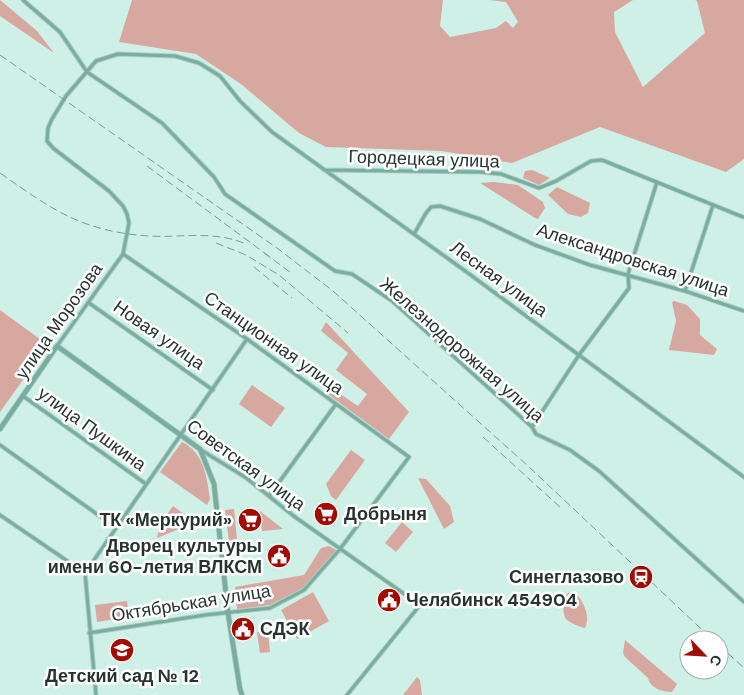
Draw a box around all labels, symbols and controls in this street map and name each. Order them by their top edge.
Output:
street label: Городецкая улица [348,144,501,174]
street label: Александровская улица [534,218,733,303]
street label: Лесная улица [446,236,553,323]
street label: улица Морозова [10,257,109,384]
street label: Железнодорожная улица [375,272,550,429]
street label: Станционная улица [199,286,349,401]
street label: Новая улица [109,295,210,376]
street label: улица Пушкина [33,382,152,477]
street label: Советская улица [182,414,311,517]
supermarket icon: Добрыня [313,501,339,527]
place label: Добрыня [344,502,427,526]
supermarket icon: ТК «Меркурий» [237,507,263,533]
place label: ТК «Меркурий» [99,508,232,532]
place label: Дворец культуры имени 60-летия ВЛКСМ [48,534,262,579]
public building icon: Дворец культуры имени 60-летия ВЛКСМ [266,543,292,569]
station icon: Синеглазово [628,564,654,590]
place label: Синеглазово [509,565,624,589]
street label: Октябрьская улица [110,578,273,627]
public building icon: Челябинск 454904 [376,587,402,613]
place label: Челябинск 454904 [406,588,578,612]
public building icon: СДЭК [230,616,256,642]
place label: СДЭК [260,617,310,641]
north arrow [679,630,729,680]
school or university icon: Детский сад № 12 [109,637,135,663]
text: С [705,652,726,669]
place label: Детский сад № 12 [45,664,199,688]

